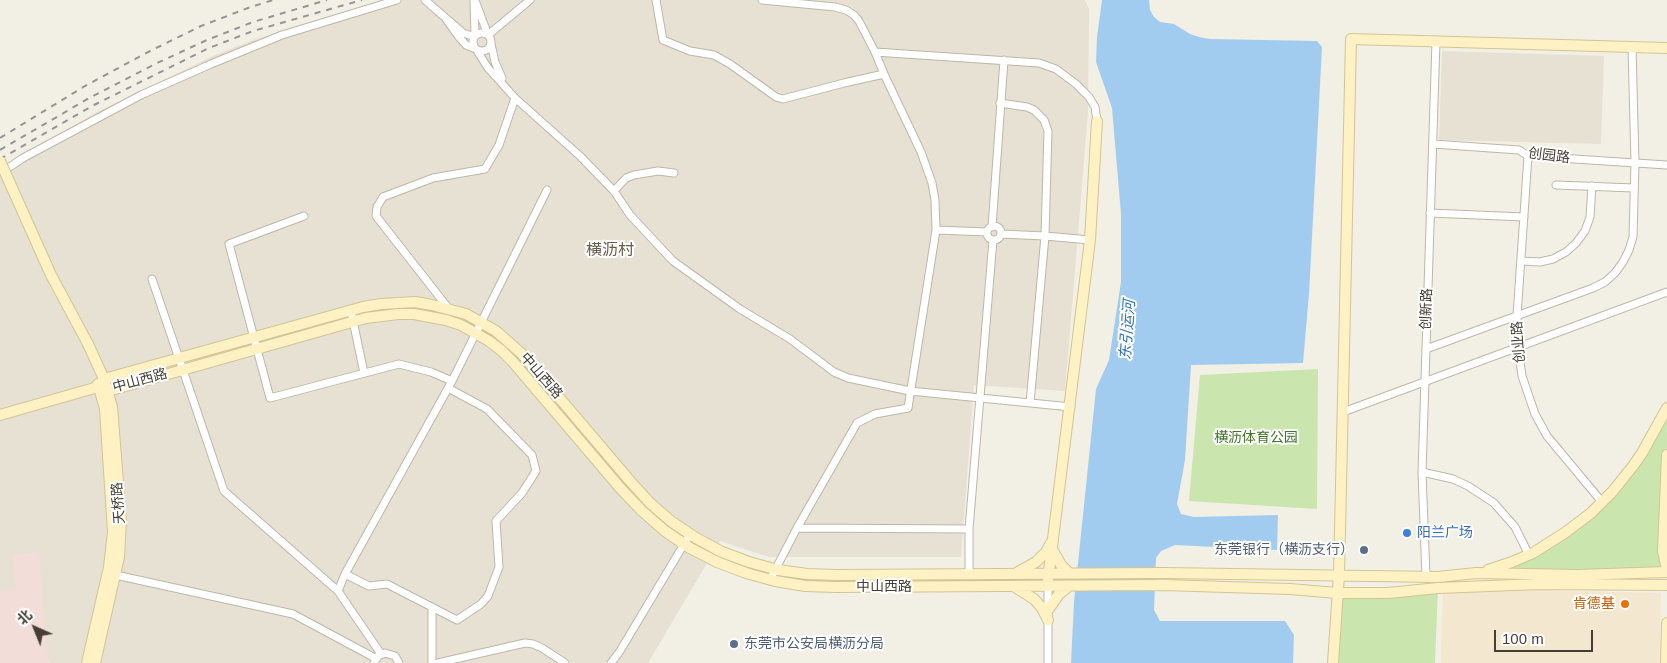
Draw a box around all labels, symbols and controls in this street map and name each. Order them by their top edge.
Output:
street label: 创园路 [1527,145,1571,167]
district label: 横沥村 [586,241,634,261]
street label: 创新路 [1418,288,1436,330]
water label: 东引运河 [1117,299,1139,361]
street label: 创业路 [1509,320,1529,364]
street label: 中山西路 [516,349,566,403]
street label: 中山西路 [111,366,169,396]
park label: 横沥体育公园 [1214,430,1298,446]
street label: 天桥路 [109,481,129,525]
place label: 阳兰广场 [1417,525,1473,541]
marker: 阳兰广场 [1401,527,1413,539]
place label: 东莞银行（横沥支行） [1214,542,1354,558]
marker: 东莞银行（横沥支行） [1358,544,1370,556]
street label: 中山西路 [856,579,912,595]
place label: 肯德基 [1573,596,1615,612]
marker: 肯德基 [1619,598,1631,610]
north arrow [10,603,60,653]
text: 北 [14,607,35,628]
scale bar [1497,620,1596,652]
text: 100 m [1502,630,1544,647]
place label: 东莞市公安局横沥分局 [744,636,884,652]
marker: 东莞市公安局横沥分局 [728,638,740,650]

